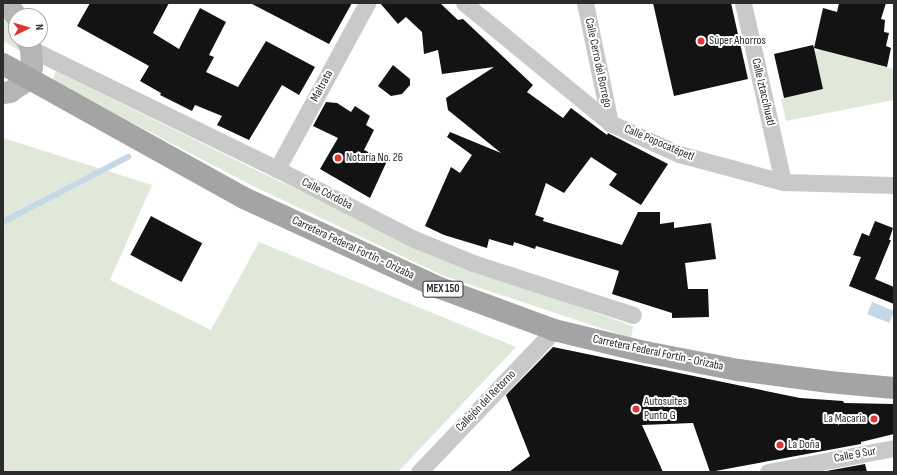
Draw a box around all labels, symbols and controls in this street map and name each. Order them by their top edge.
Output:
north arrow [8,8,48,48]
street label: Calle Cerro del Borrego [581,17,615,109]
text: N [33,24,46,30]
place label: Súper Ahorros [709,34,766,48]
marker: Súper Ahorros [696,36,706,46]
street label: Calle Iztaccíhuatl [748,57,778,127]
street label: Maltrata [308,68,336,104]
street label: Calle Popocatépetl [622,122,696,164]
place label: Notaría No. 26 [346,151,403,165]
marker: Notaría No. 26 [333,153,343,163]
street label: Calle Córdoba [299,175,355,213]
street label: Carretera Federal Fortín - Orizaba [290,213,416,283]
road number: MEX 150 [422,280,464,298]
street label: Carretera Federal Fortín - Orizaba [591,332,725,374]
street label: Callejón del Retorno [453,367,519,435]
place label: Autosuites Punto G [644,395,687,423]
marker: Autosuites Punto G [631,404,641,414]
place label: La Macaria [824,412,866,426]
marker: La Macaria [869,414,879,424]
place label: La Doña [788,438,820,452]
marker: La Doña [775,440,785,450]
street label: Calle 9 Sur [833,444,877,466]

